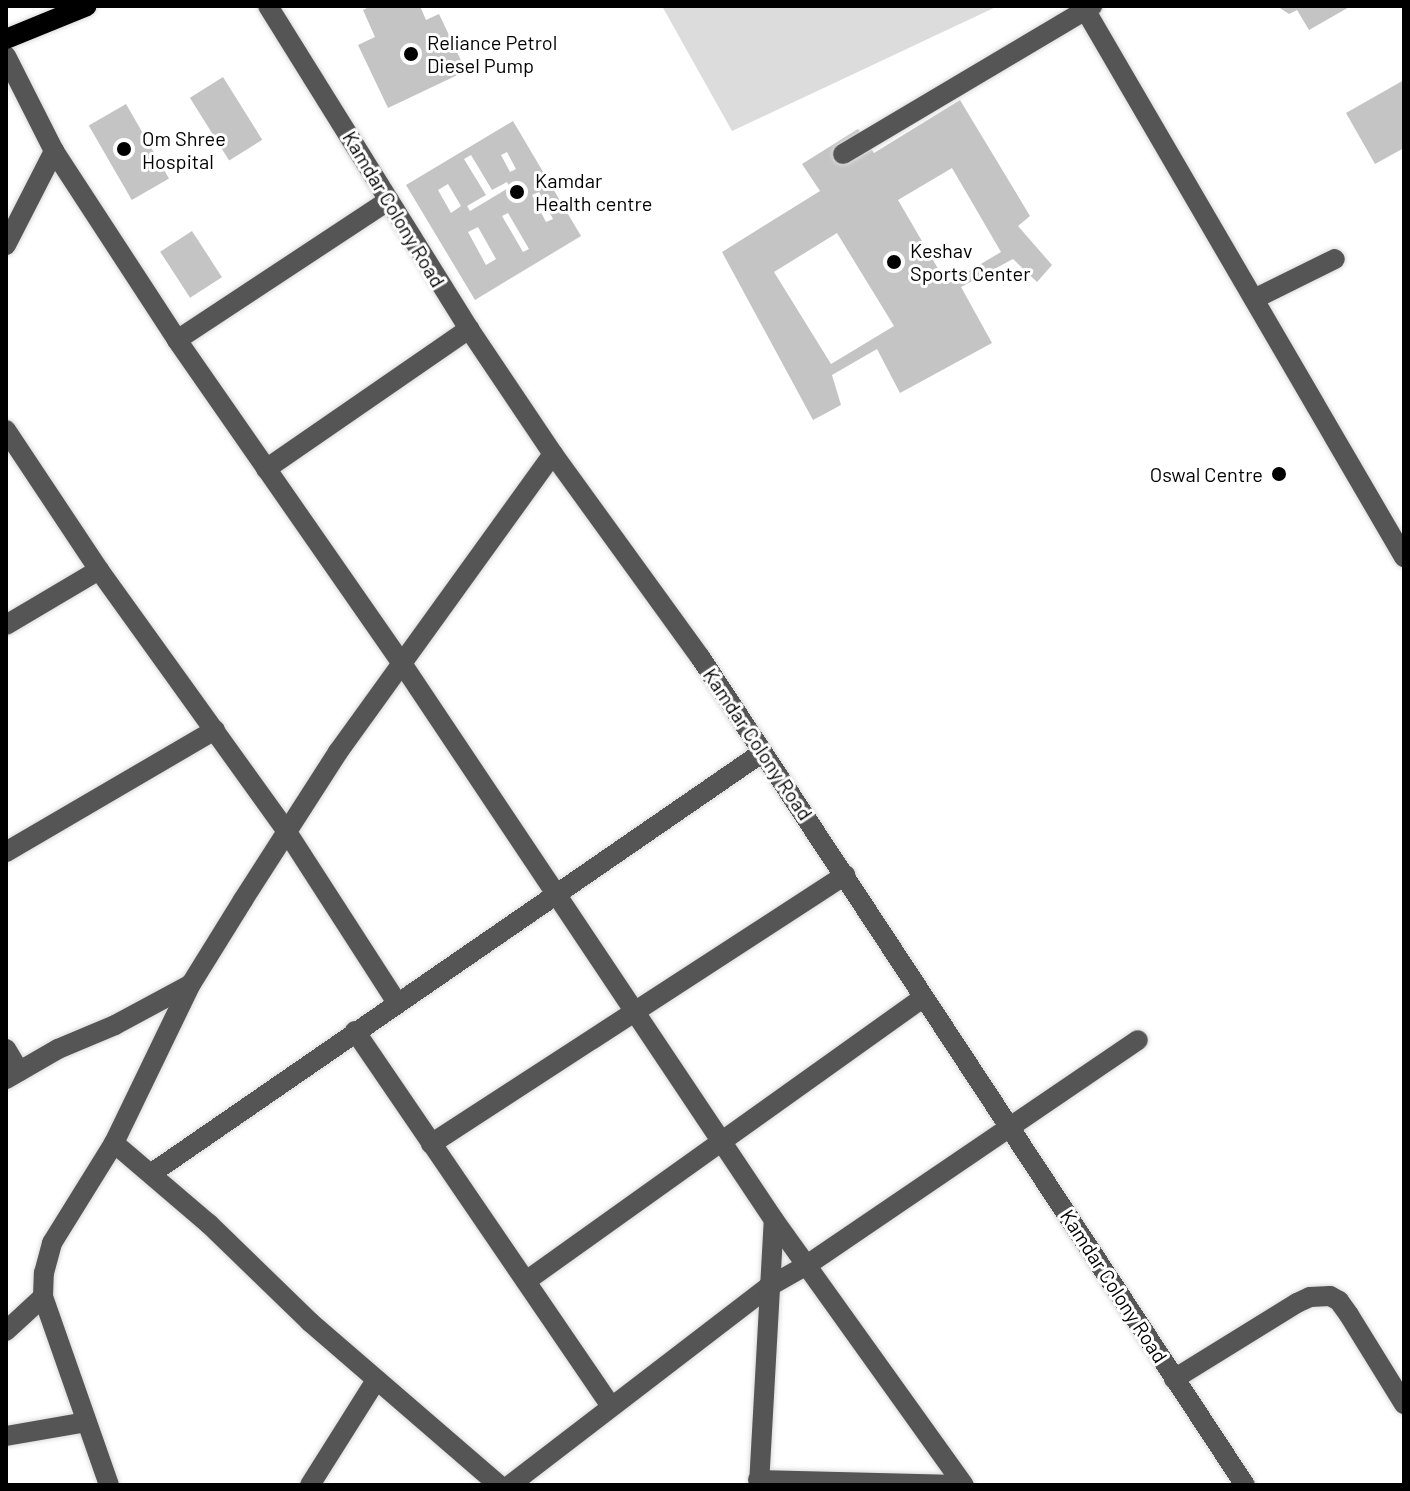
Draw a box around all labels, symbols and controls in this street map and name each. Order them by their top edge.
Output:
place label: Reliance Petrol Diesel Pump [427,30,557,77]
marker: Reliance Petrol Diesel Pump [402,45,420,63]
place label: Om Shree Hospital [142,126,226,173]
street label: Kamdar Colony Road [338,127,450,291]
marker: Om Shree Hospital [113,138,135,160]
place label: Kamdar Health centre [535,168,652,215]
marker: Kamdar Health centre [506,181,528,203]
place label: Keshav Sports Center [910,238,1030,285]
marker: Keshav Sports Center [885,253,903,271]
place label: Oswal Centre [1150,462,1263,486]
marker: Oswal Centre [1270,465,1288,483]
street label: Kamdar Colony Road [698,664,818,824]
street label: Kamdar Colony Road [1056,1205,1172,1367]

